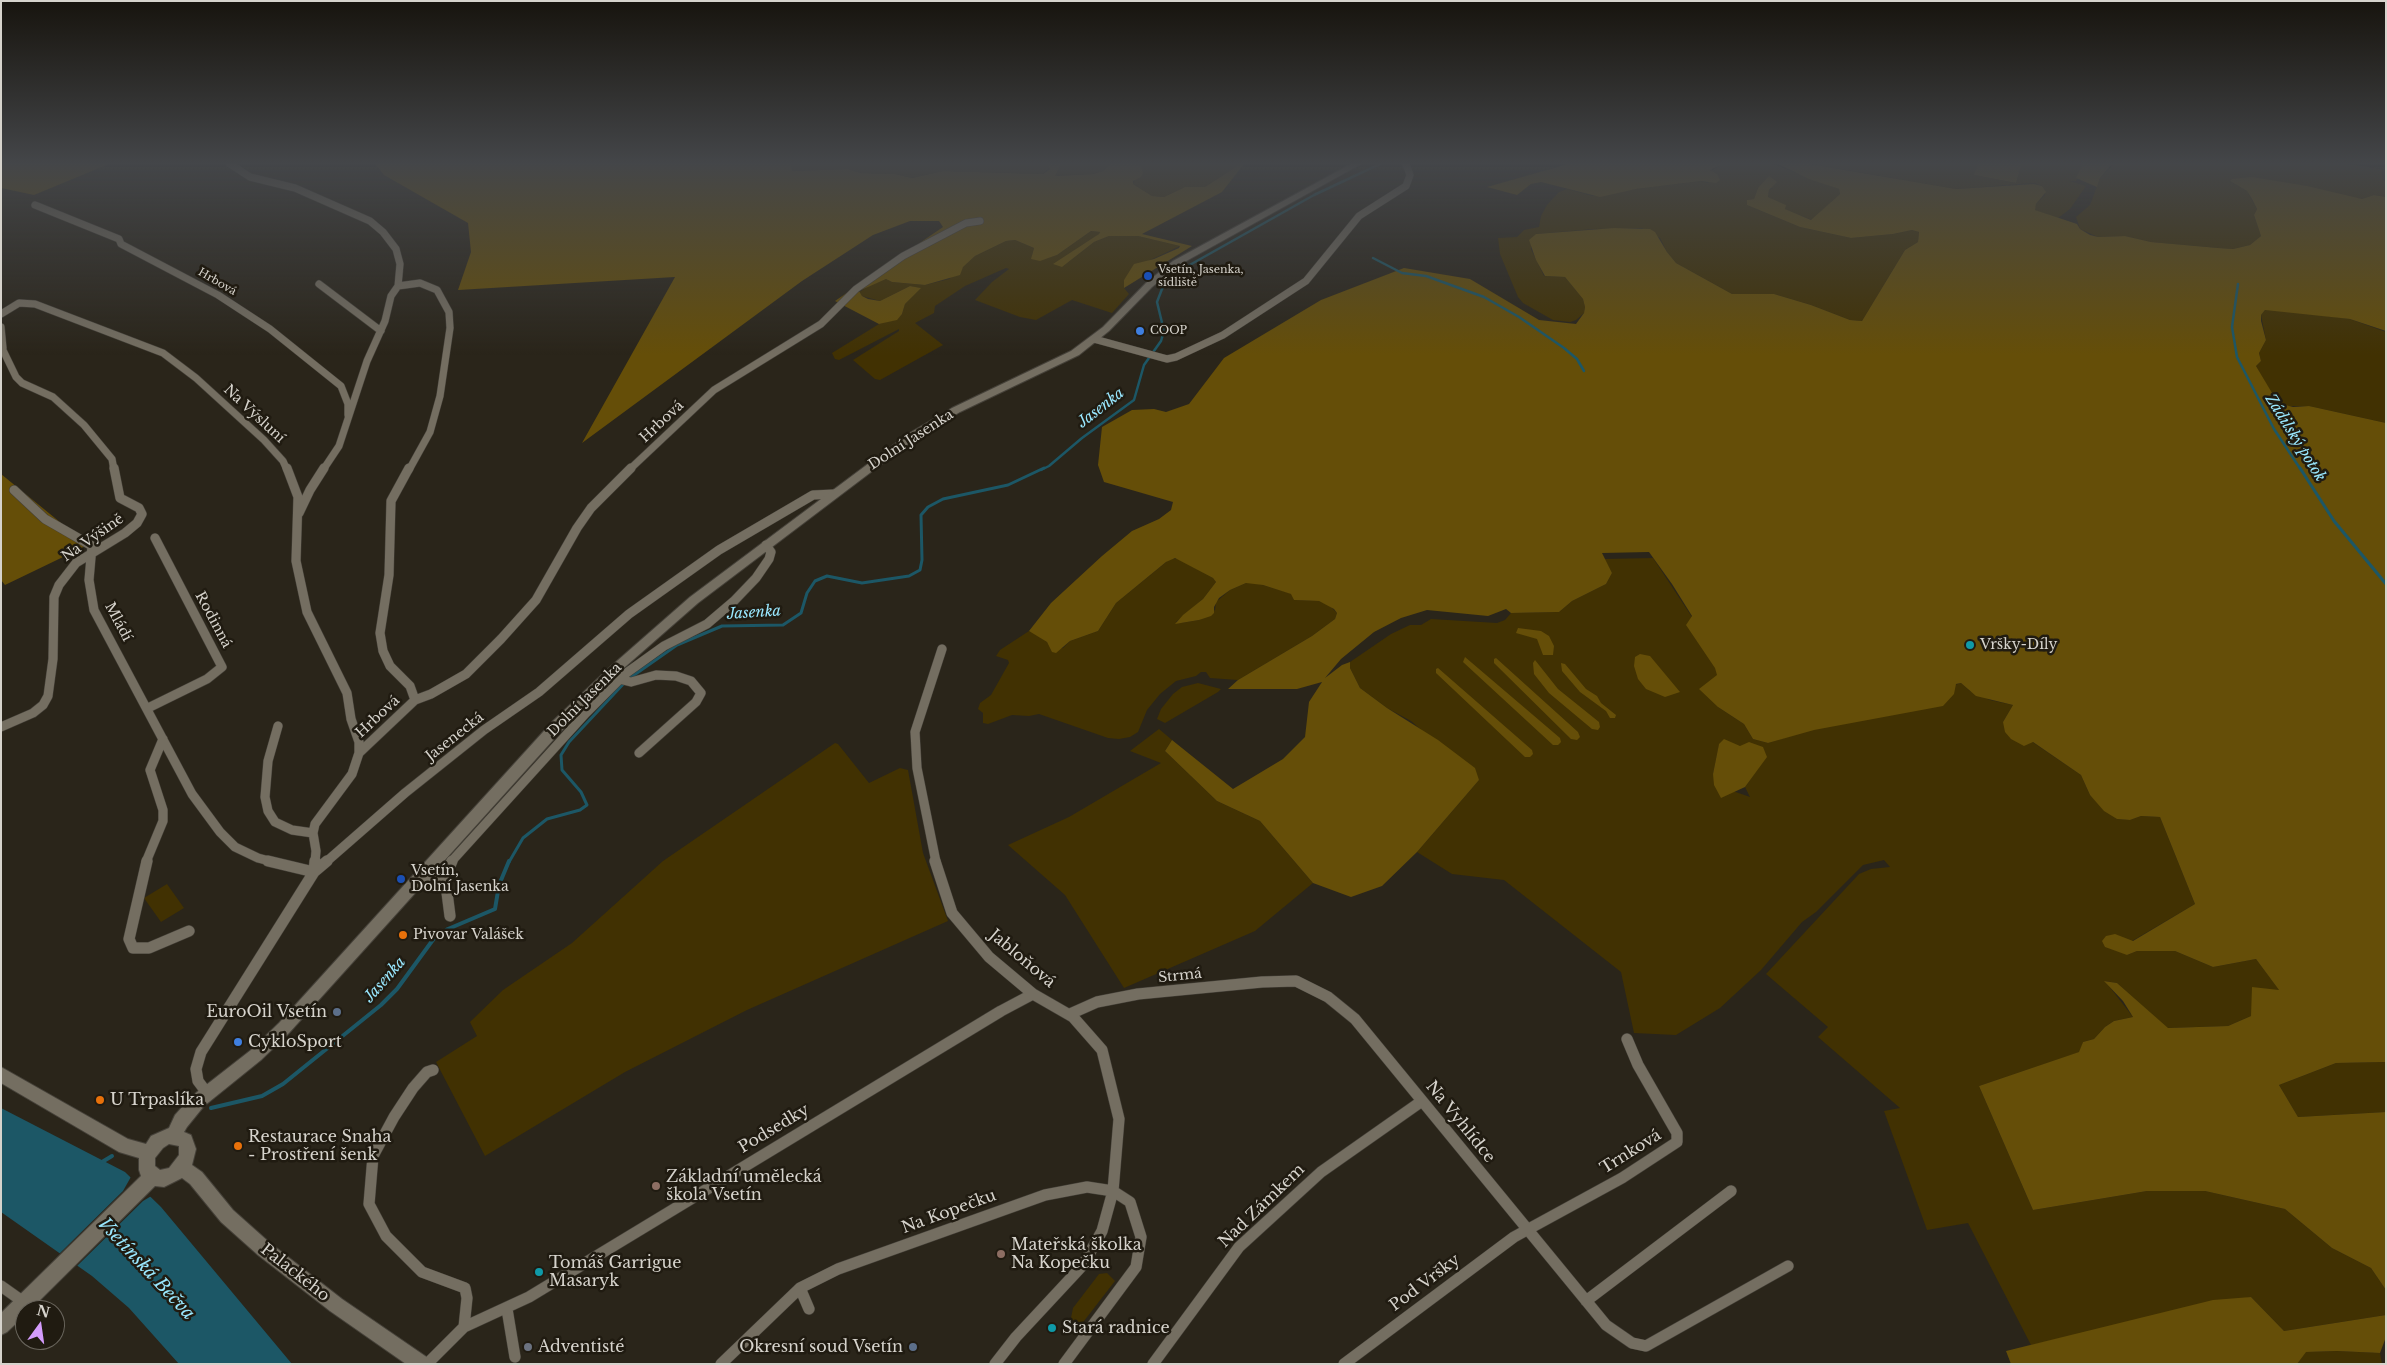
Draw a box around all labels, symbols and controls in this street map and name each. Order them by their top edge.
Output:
place label: Vsetín, Jasenka, sídliště [1158,263,1243,289]
street label: Hrbová [195,266,239,298]
marker: Vsetín, Jasenka, sídliště [1142,270,1154,282]
place label: COOP [1150,324,1187,338]
marker: COOP [1134,325,1146,337]
street label: Na Výsluní [220,381,288,447]
water label: Jasenka [1074,384,1128,432]
water label: Zádilský potok [2261,391,2329,485]
street label: Hrbová [637,398,687,446]
street label: Dolní Jasenka [865,406,957,474]
street label: Na Výšině [59,511,127,565]
street label: Rodinná [191,589,235,651]
street label: Mládí [101,600,135,644]
water label: Jasenka [726,602,782,624]
place label: Vršky-Díly [1980,637,2057,653]
marker: Vršky-Díly [1964,639,1976,651]
street label: Dolní Jasenka [545,660,625,740]
street label: Hrbová [353,693,403,741]
street label: Jasenecká [423,709,487,765]
place label: Vsetín, Dolní Jasenka [411,863,509,896]
marker: Vsetín, Dolní Jasenka [395,873,407,885]
street label: Jabloňová [985,926,1059,992]
place label: Pivovar Valášek [413,927,524,943]
marker: Pivovar Valášek [397,929,409,941]
water label: Jasenka [360,954,410,1006]
street label: Strmá [1157,965,1203,987]
place label: EuroOil Vsetín [206,1002,327,1022]
marker: EuroOil Vsetín [331,1006,343,1018]
place label: CykloSport [248,1032,342,1052]
marker: CykloSport [232,1036,244,1048]
street label: Na Vyhlídce [1421,1077,1499,1167]
place label: U Trpaslíka [110,1090,204,1110]
marker: U Trpaslíka [94,1094,106,1106]
street label: Podsedky [735,1100,813,1158]
street label: Trnková [1597,1126,1665,1178]
place label: Restaurace Snaha - Prostření šenk [248,1127,391,1165]
marker: Restaurace Snaha - Prostření šenk [232,1140,244,1152]
street label: Nad Zámkem [1215,1160,1309,1252]
place label: Základní umělecká škola Vsetín [666,1167,822,1205]
marker: Základní umělecká škola Vsetín [650,1180,662,1192]
street label: Na Kopečku [899,1186,999,1238]
water label: Vsetínská Bečva [93,1213,199,1325]
place label: Mateřská školka Na Kopečku [1011,1235,1142,1273]
street label: Palackého [257,1240,333,1306]
marker: Mateřská školka Na Kopečku [995,1248,1007,1260]
street label: Pod Vršky [1386,1250,1464,1316]
place label: Tomáš Garrigue Masaryk [549,1253,681,1291]
marker: Tomáš Garrigue Masaryk [533,1266,545,1278]
north arrow [15,1300,65,1350]
text: N [35,1301,52,1322]
place label: Stará radnice [1062,1318,1170,1338]
marker: Stará radnice [1046,1322,1058,1334]
place label: Adventisté [538,1337,624,1357]
place label: Okresní soud Vsetín [739,1337,903,1357]
marker: Adventisté [522,1341,534,1353]
marker: Okresní soud Vsetín [907,1341,919,1353]

